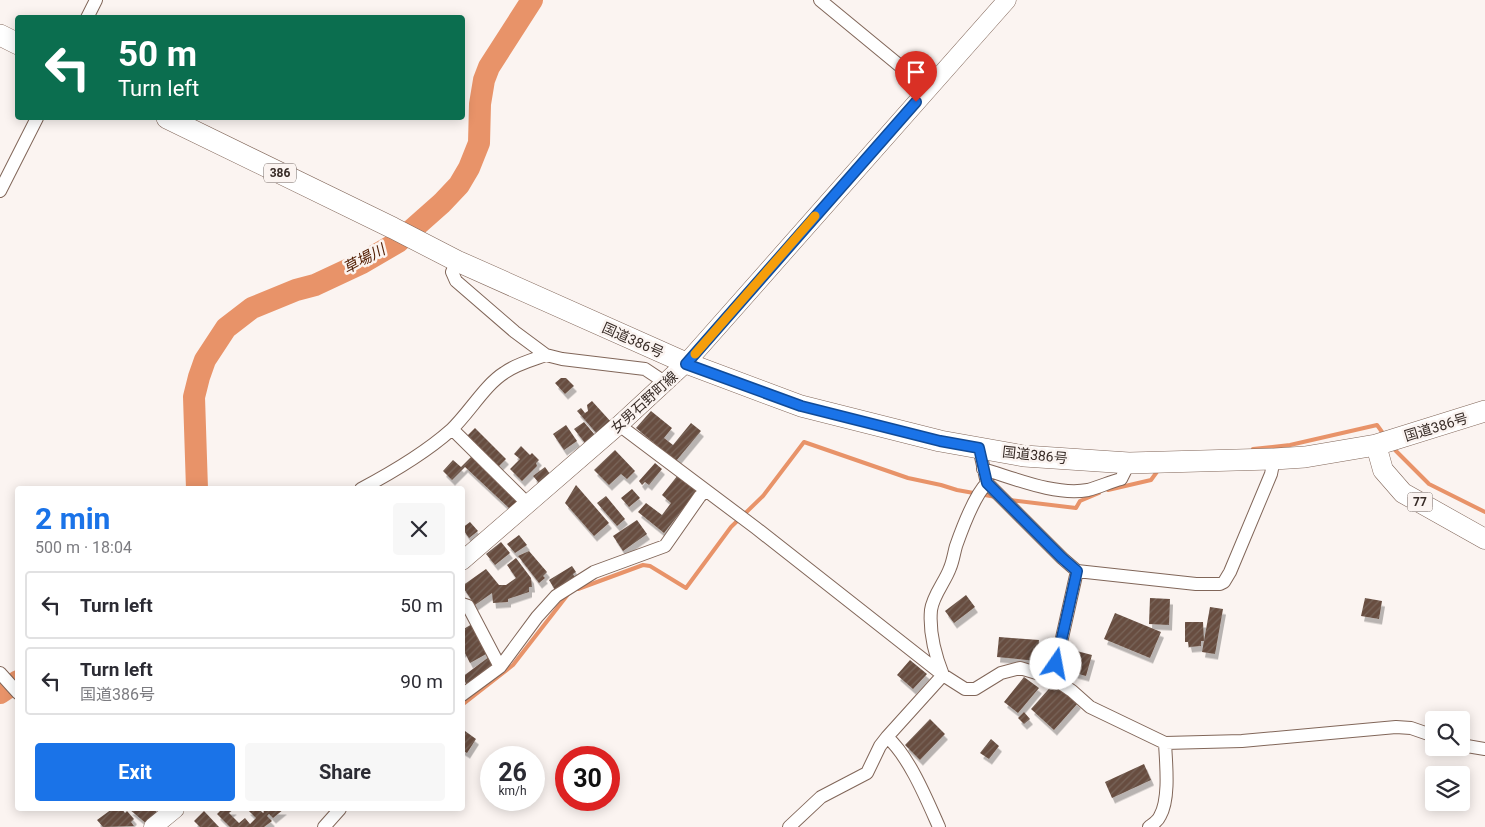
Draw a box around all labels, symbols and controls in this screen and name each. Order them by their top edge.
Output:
text: 50 m [118,34,197,75]
icon: left [35,35,100,100]
pin [895,51,937,102]
icon: arrive [902,58,930,86]
text: Turn left [118,76,199,101]
road number: 386 [264,164,296,182]
water label: 草場川 [340,240,390,278]
street label: 国道386号 [600,319,666,361]
street label: 女男石野町線 [607,368,681,436]
street label: 国道386号 [1402,410,1470,444]
street label: 国道386号 [1002,444,1068,466]
road number: 77 [1408,492,1432,512]
text: 2 min [35,501,110,536]
button: close [393,503,445,555]
text: 500 m · 18:04 [35,538,132,557]
icon: left [37,591,65,619]
text: Turn left [80,594,153,617]
text: 50 m [400,594,443,617]
position arrow [1029,637,1081,689]
text: Turn left [80,658,153,681]
icon: left [37,667,65,695]
text: 90 m [400,670,443,693]
text: 国道386号 [80,685,155,704]
map controls [1425,711,1470,811]
button: search [1425,711,1470,756]
button: Exit [35,743,235,801]
button: Share [245,743,445,801]
speed limit sign: 30 [555,746,620,811]
text: 26 [498,758,527,787]
button: layers [1425,766,1470,811]
text: km/h [498,784,527,798]

